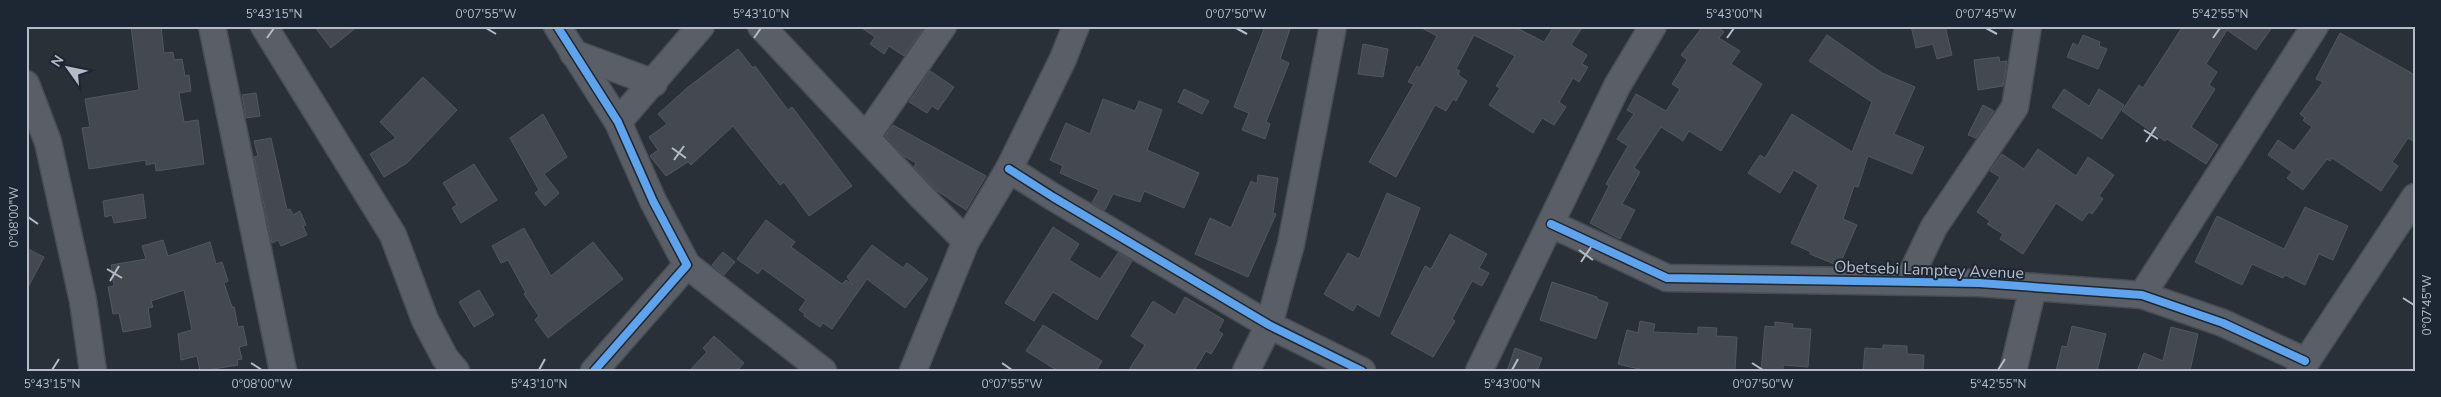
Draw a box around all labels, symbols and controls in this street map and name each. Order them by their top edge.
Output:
text: 5°43'15"N [246,6,302,22]
text: 0°07'55"W [455,6,517,22]
text: 5°43'10"N [733,6,789,22]
text: 0°07'50"W [1205,6,1267,22]
text: 5°43'00"N [1706,6,1762,22]
text: 0°07'45"W [1955,6,2017,22]
text: 5°42'55"N [2192,6,2248,22]
north arrow [42,42,92,92]
text: N [47,52,68,71]
text: 0°08'00"W [6,186,22,248]
street label: Obetsebi Lamptey Avenue [1834,256,2024,284]
text: 0°07'45"W [2419,274,2435,336]
text: 5°43'15"N [24,376,80,392]
text: 0°08'00"W [231,376,293,392]
text: 5°43'10"N [511,376,567,392]
text: 0°07'55"W [981,376,1043,392]
text: 5°43'00"N [1484,376,1540,392]
text: 0°07'50"W [1732,376,1794,392]
text: 5°42'55"N [1970,376,2026,392]

